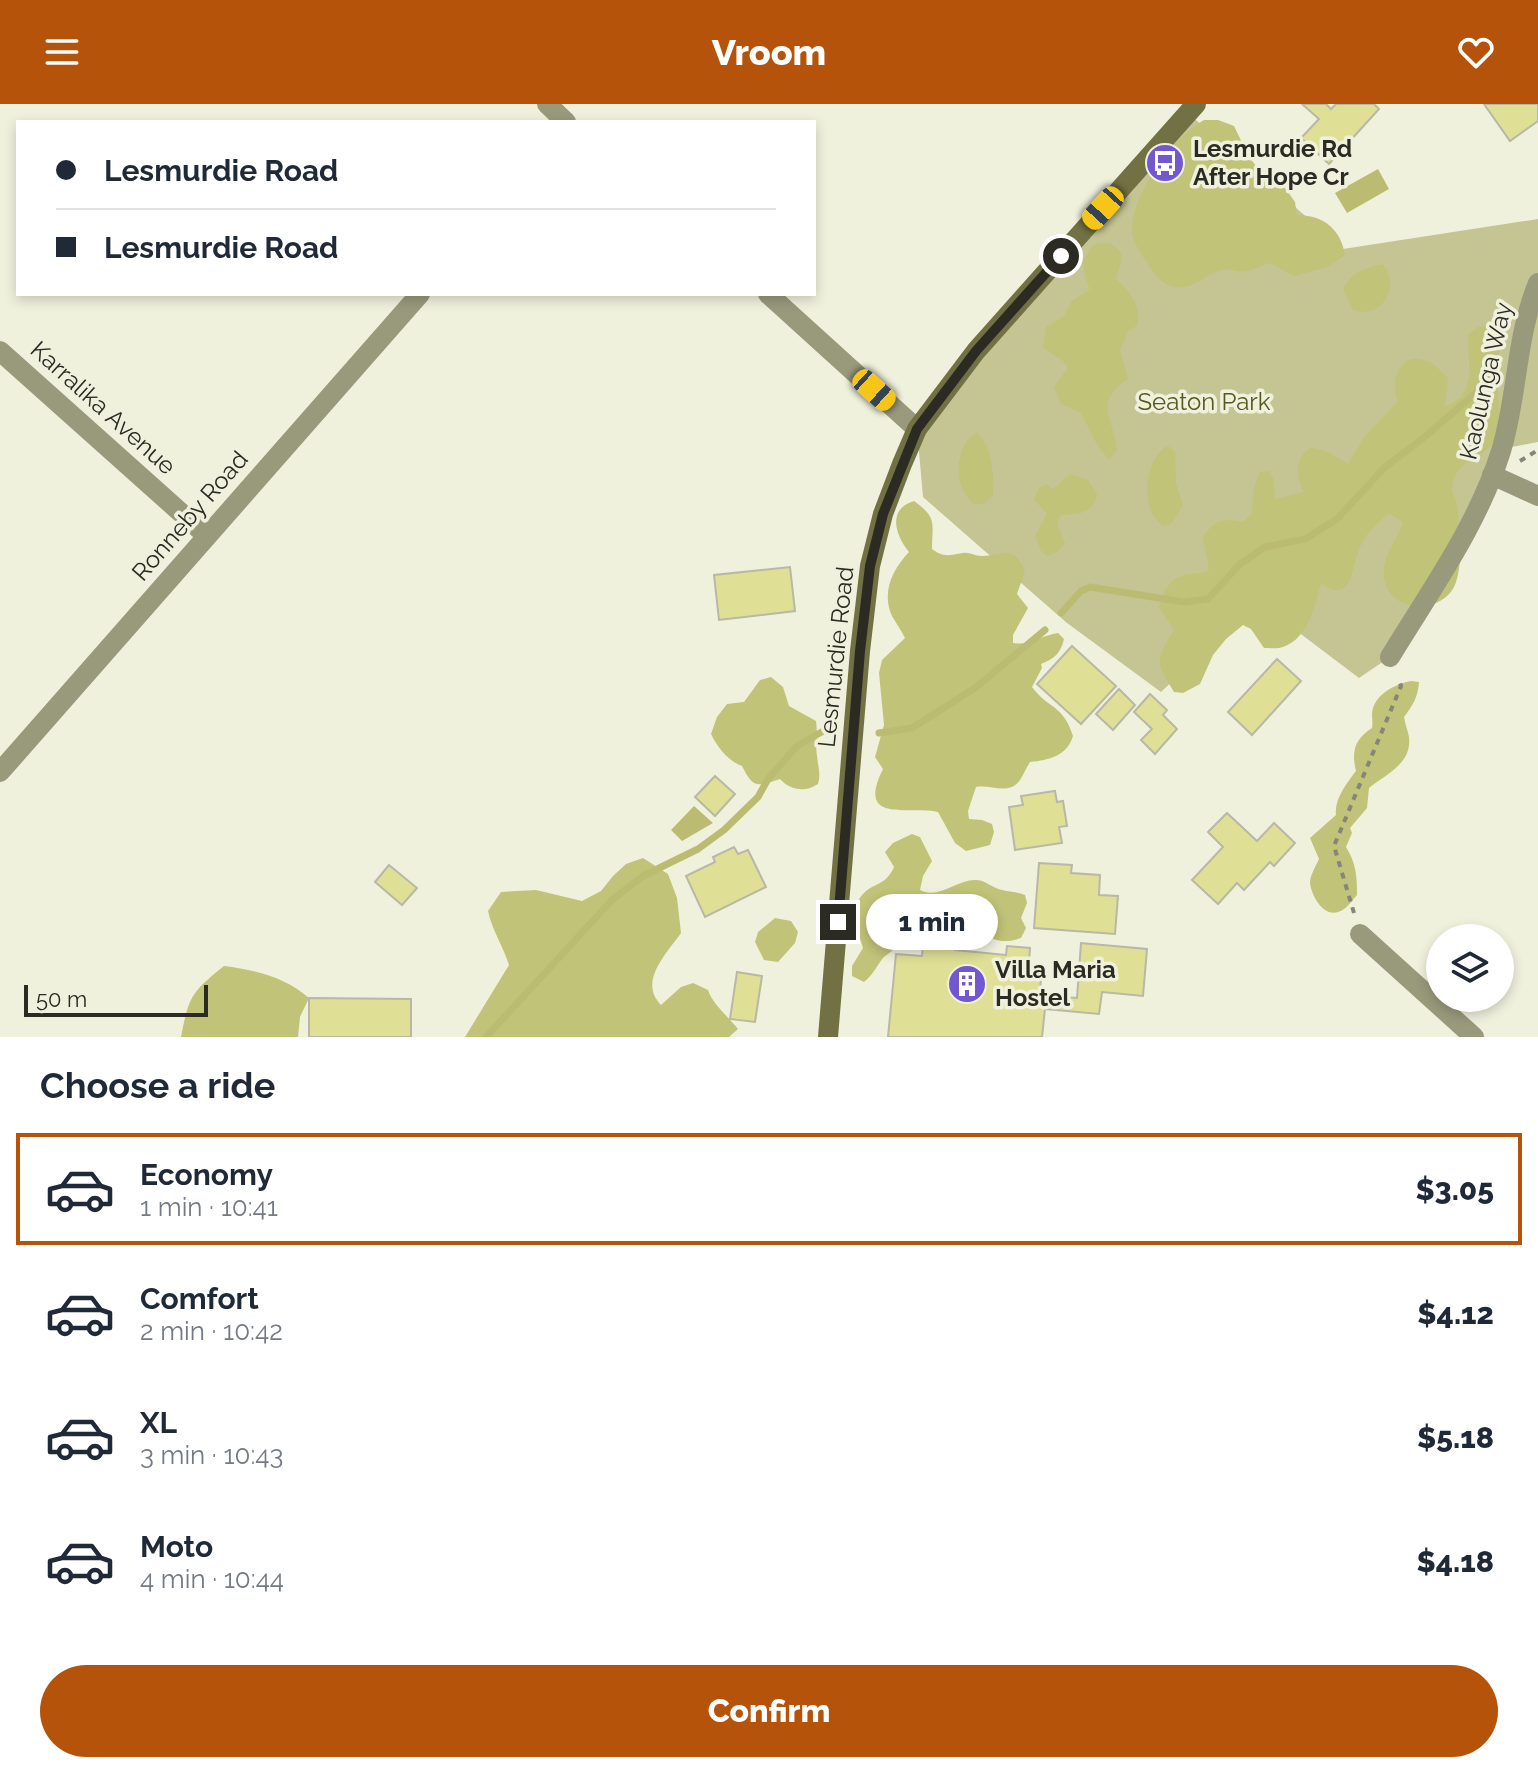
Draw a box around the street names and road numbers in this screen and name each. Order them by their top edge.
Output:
street label: Kaolunga Way [1453,300,1518,462]
street label: Karralika Avenue [25,335,182,480]
street label: Ronneby Road [126,445,254,586]
street label: Lesmurdie Road [812,565,859,749]

